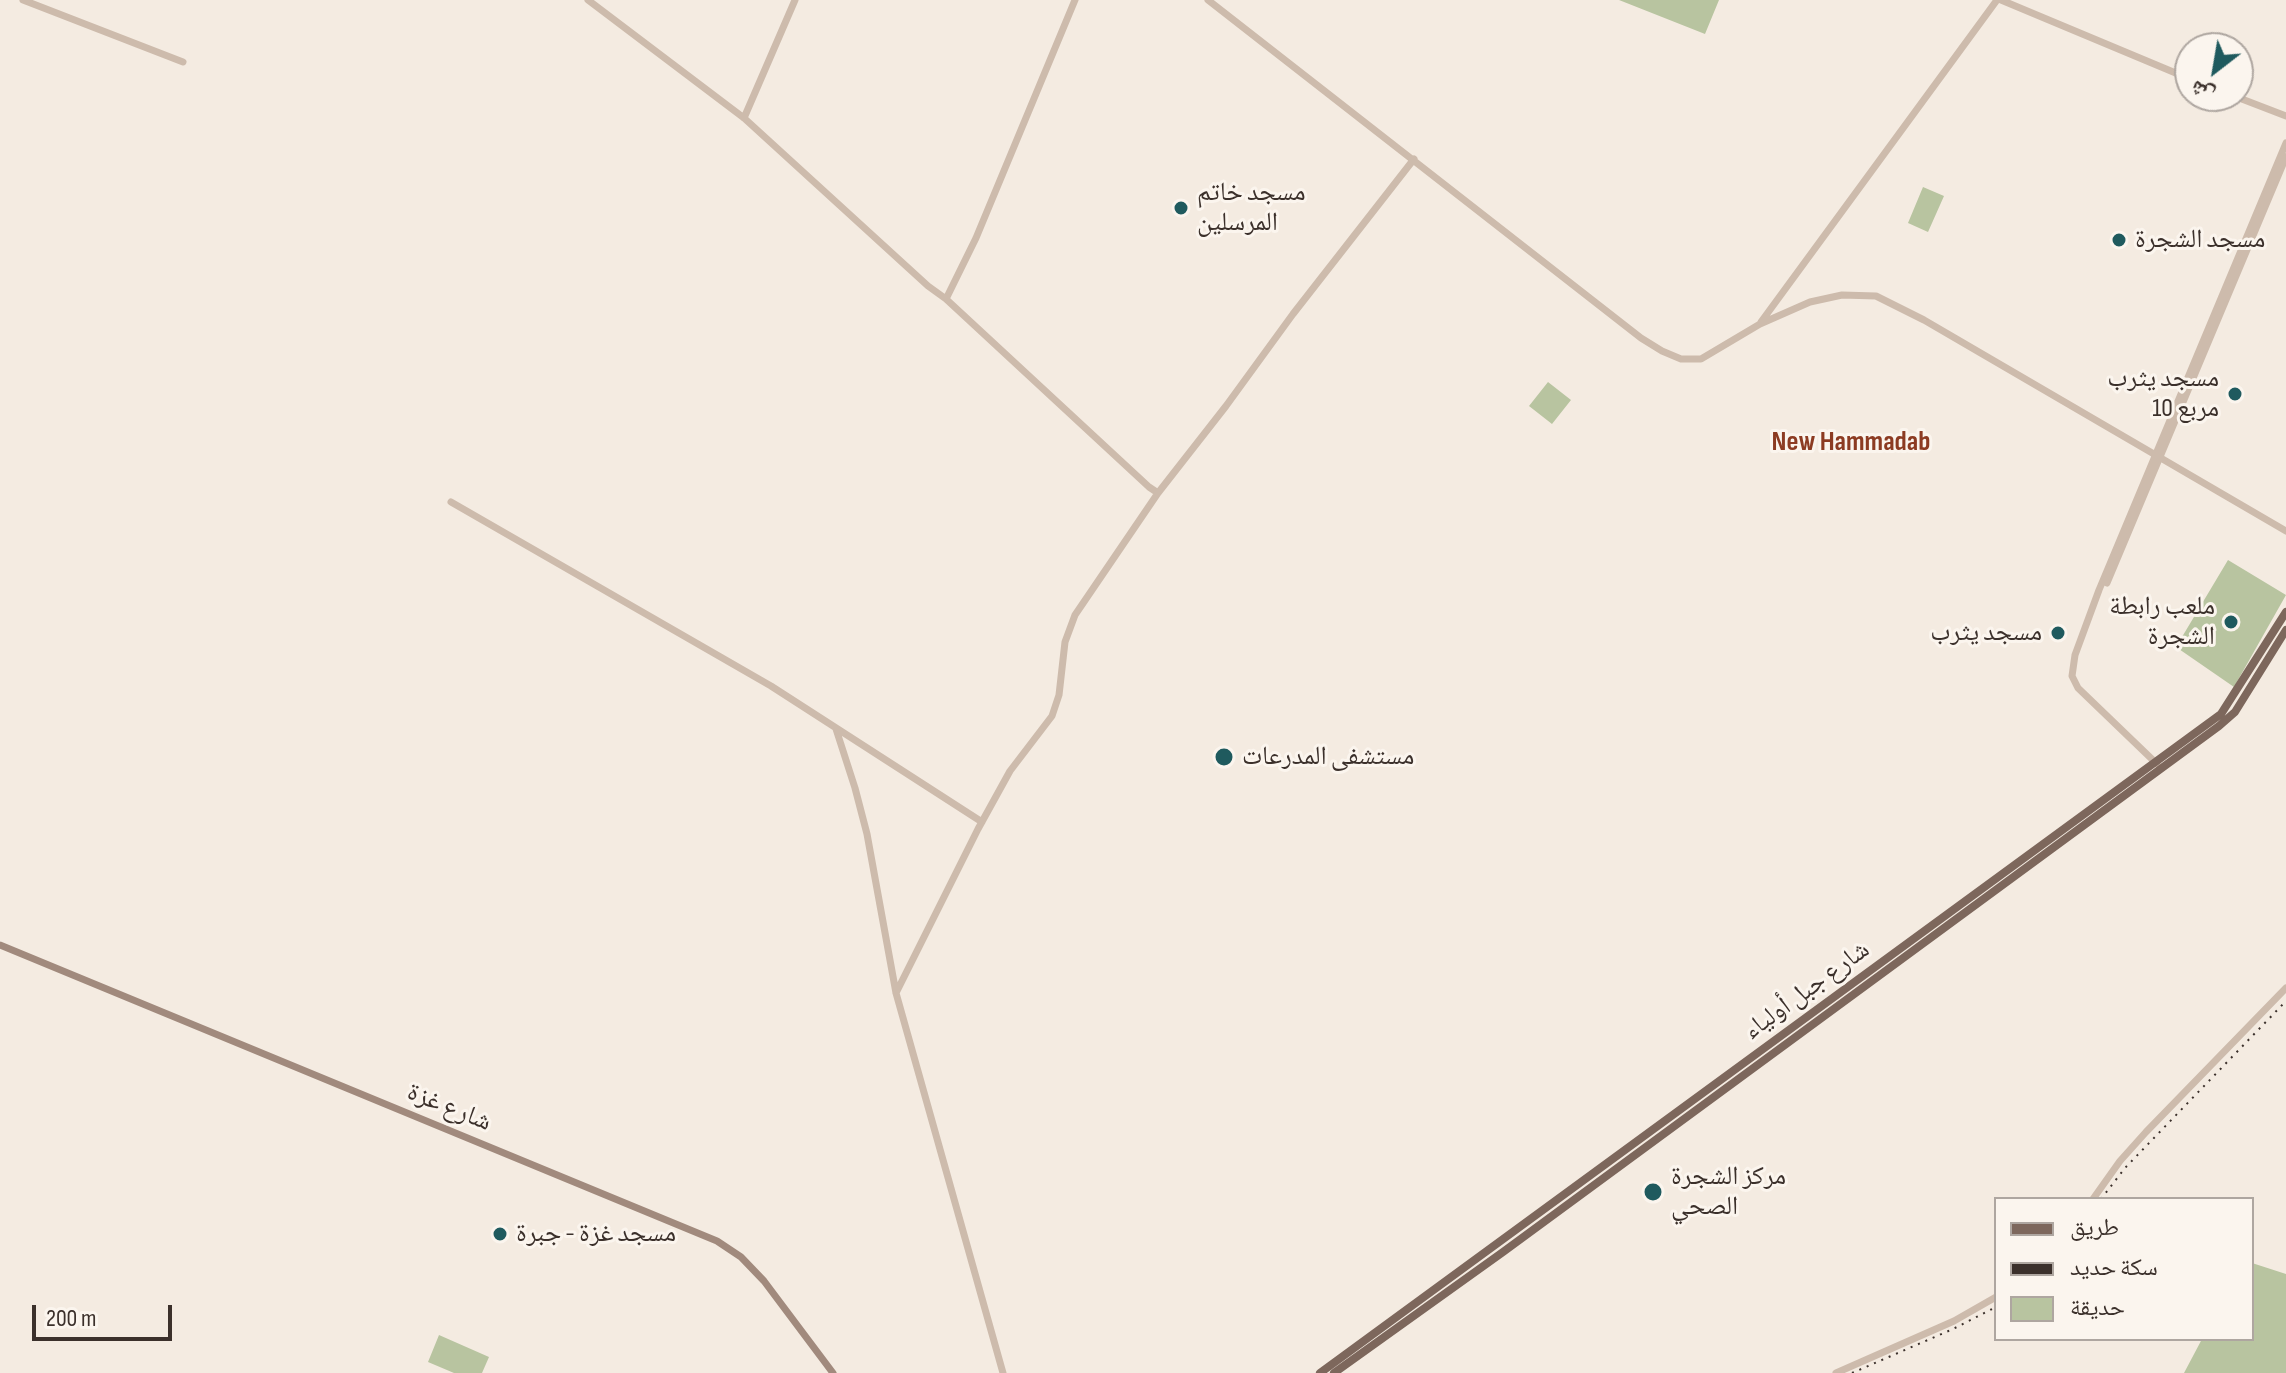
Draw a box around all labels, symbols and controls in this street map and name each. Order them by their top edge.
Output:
north arrow [2174,32,2254,112]
text: ش [2185,74,2219,109]
place label: مسجد خاتم المرسلين [1197,177,1306,238]
marker: مسجد خاتم المرسلين [1172,199,1190,217]
place label: مسجد الشجرة [2135,224,2265,256]
marker: مسجد الشجرة [2110,231,2128,249]
place label: مسجد يثرب مربع 10 [2107,363,2219,424]
marker: مسجد يثرب مربع 10 [2226,385,2244,403]
district label: New Hammadab [1772,426,1930,460]
place label: ملعب رابطة الشجرة [2109,591,2215,652]
marker: ملعب رابطة الشجرة [2222,613,2240,631]
place label: مسجد يثرب [1930,617,2042,649]
marker: مسجد يثرب [2049,624,2067,642]
place label: مستشفى المدرعات [1242,741,1414,773]
marker: مستشفى المدرعات [1213,746,1235,768]
street label: شارع جبل أولياء [1738,935,1876,1047]
street label: شارع غزة [402,1077,496,1139]
place label: مركز الشجرة الصحي [1671,1161,1786,1222]
marker: مركز الشجرة الصحي [1642,1181,1664,1203]
legend [1994,1197,2254,1341]
text: طريق [2070,1213,2119,1242]
place label: مسجد غزة - جبرة [516,1218,676,1250]
marker: مسجد غزة - جبرة [491,1225,509,1243]
text: سكة حديد [2070,1253,2158,1282]
scale bar [36,1289,176,1339]
text: حديقة [2070,1293,2125,1322]
text: 200 m [46,1304,97,1333]

